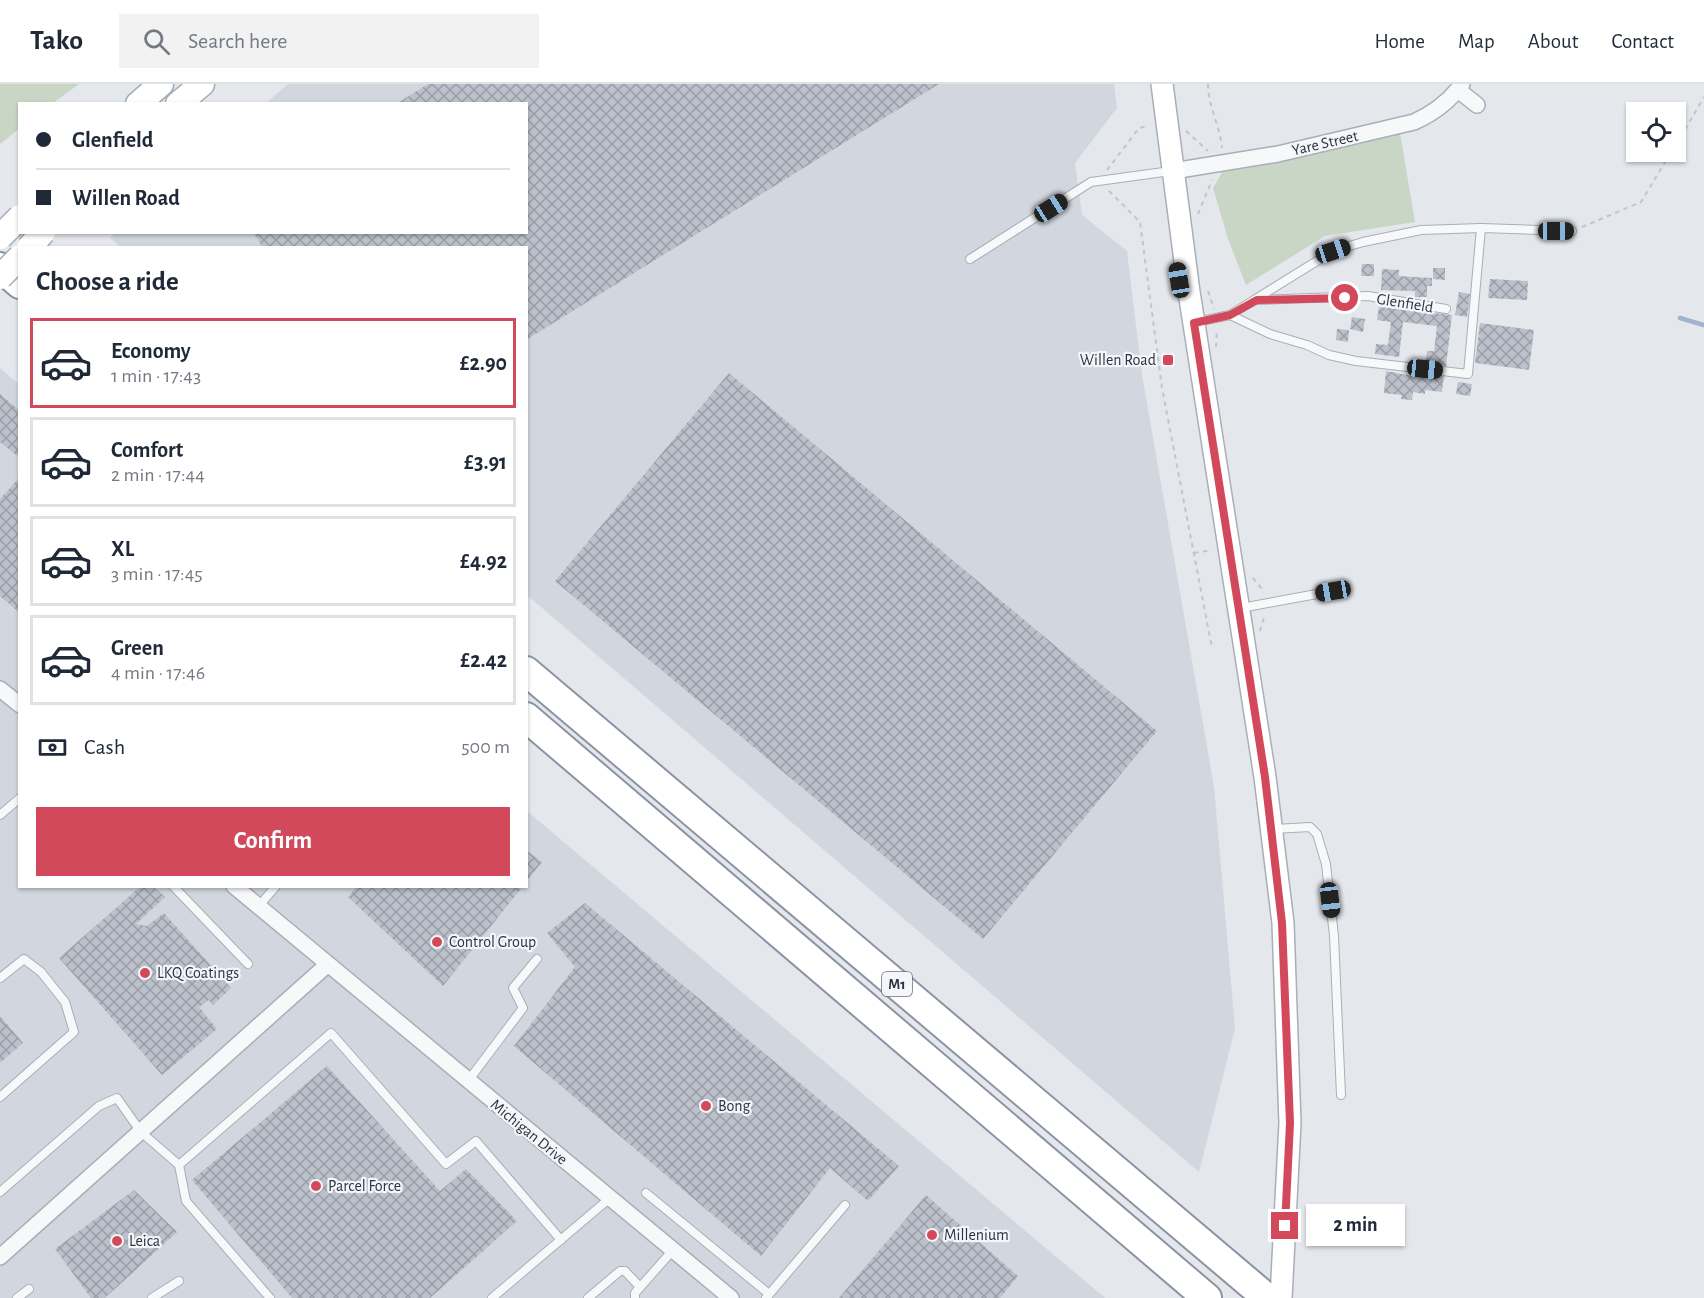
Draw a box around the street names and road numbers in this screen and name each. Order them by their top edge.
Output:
street label: Yare Street [1290,128,1360,158]
street label: Glenfield [1375,291,1435,315]
road number: M1 [882,972,912,996]
street label: Michigan Drive [488,1096,570,1168]

